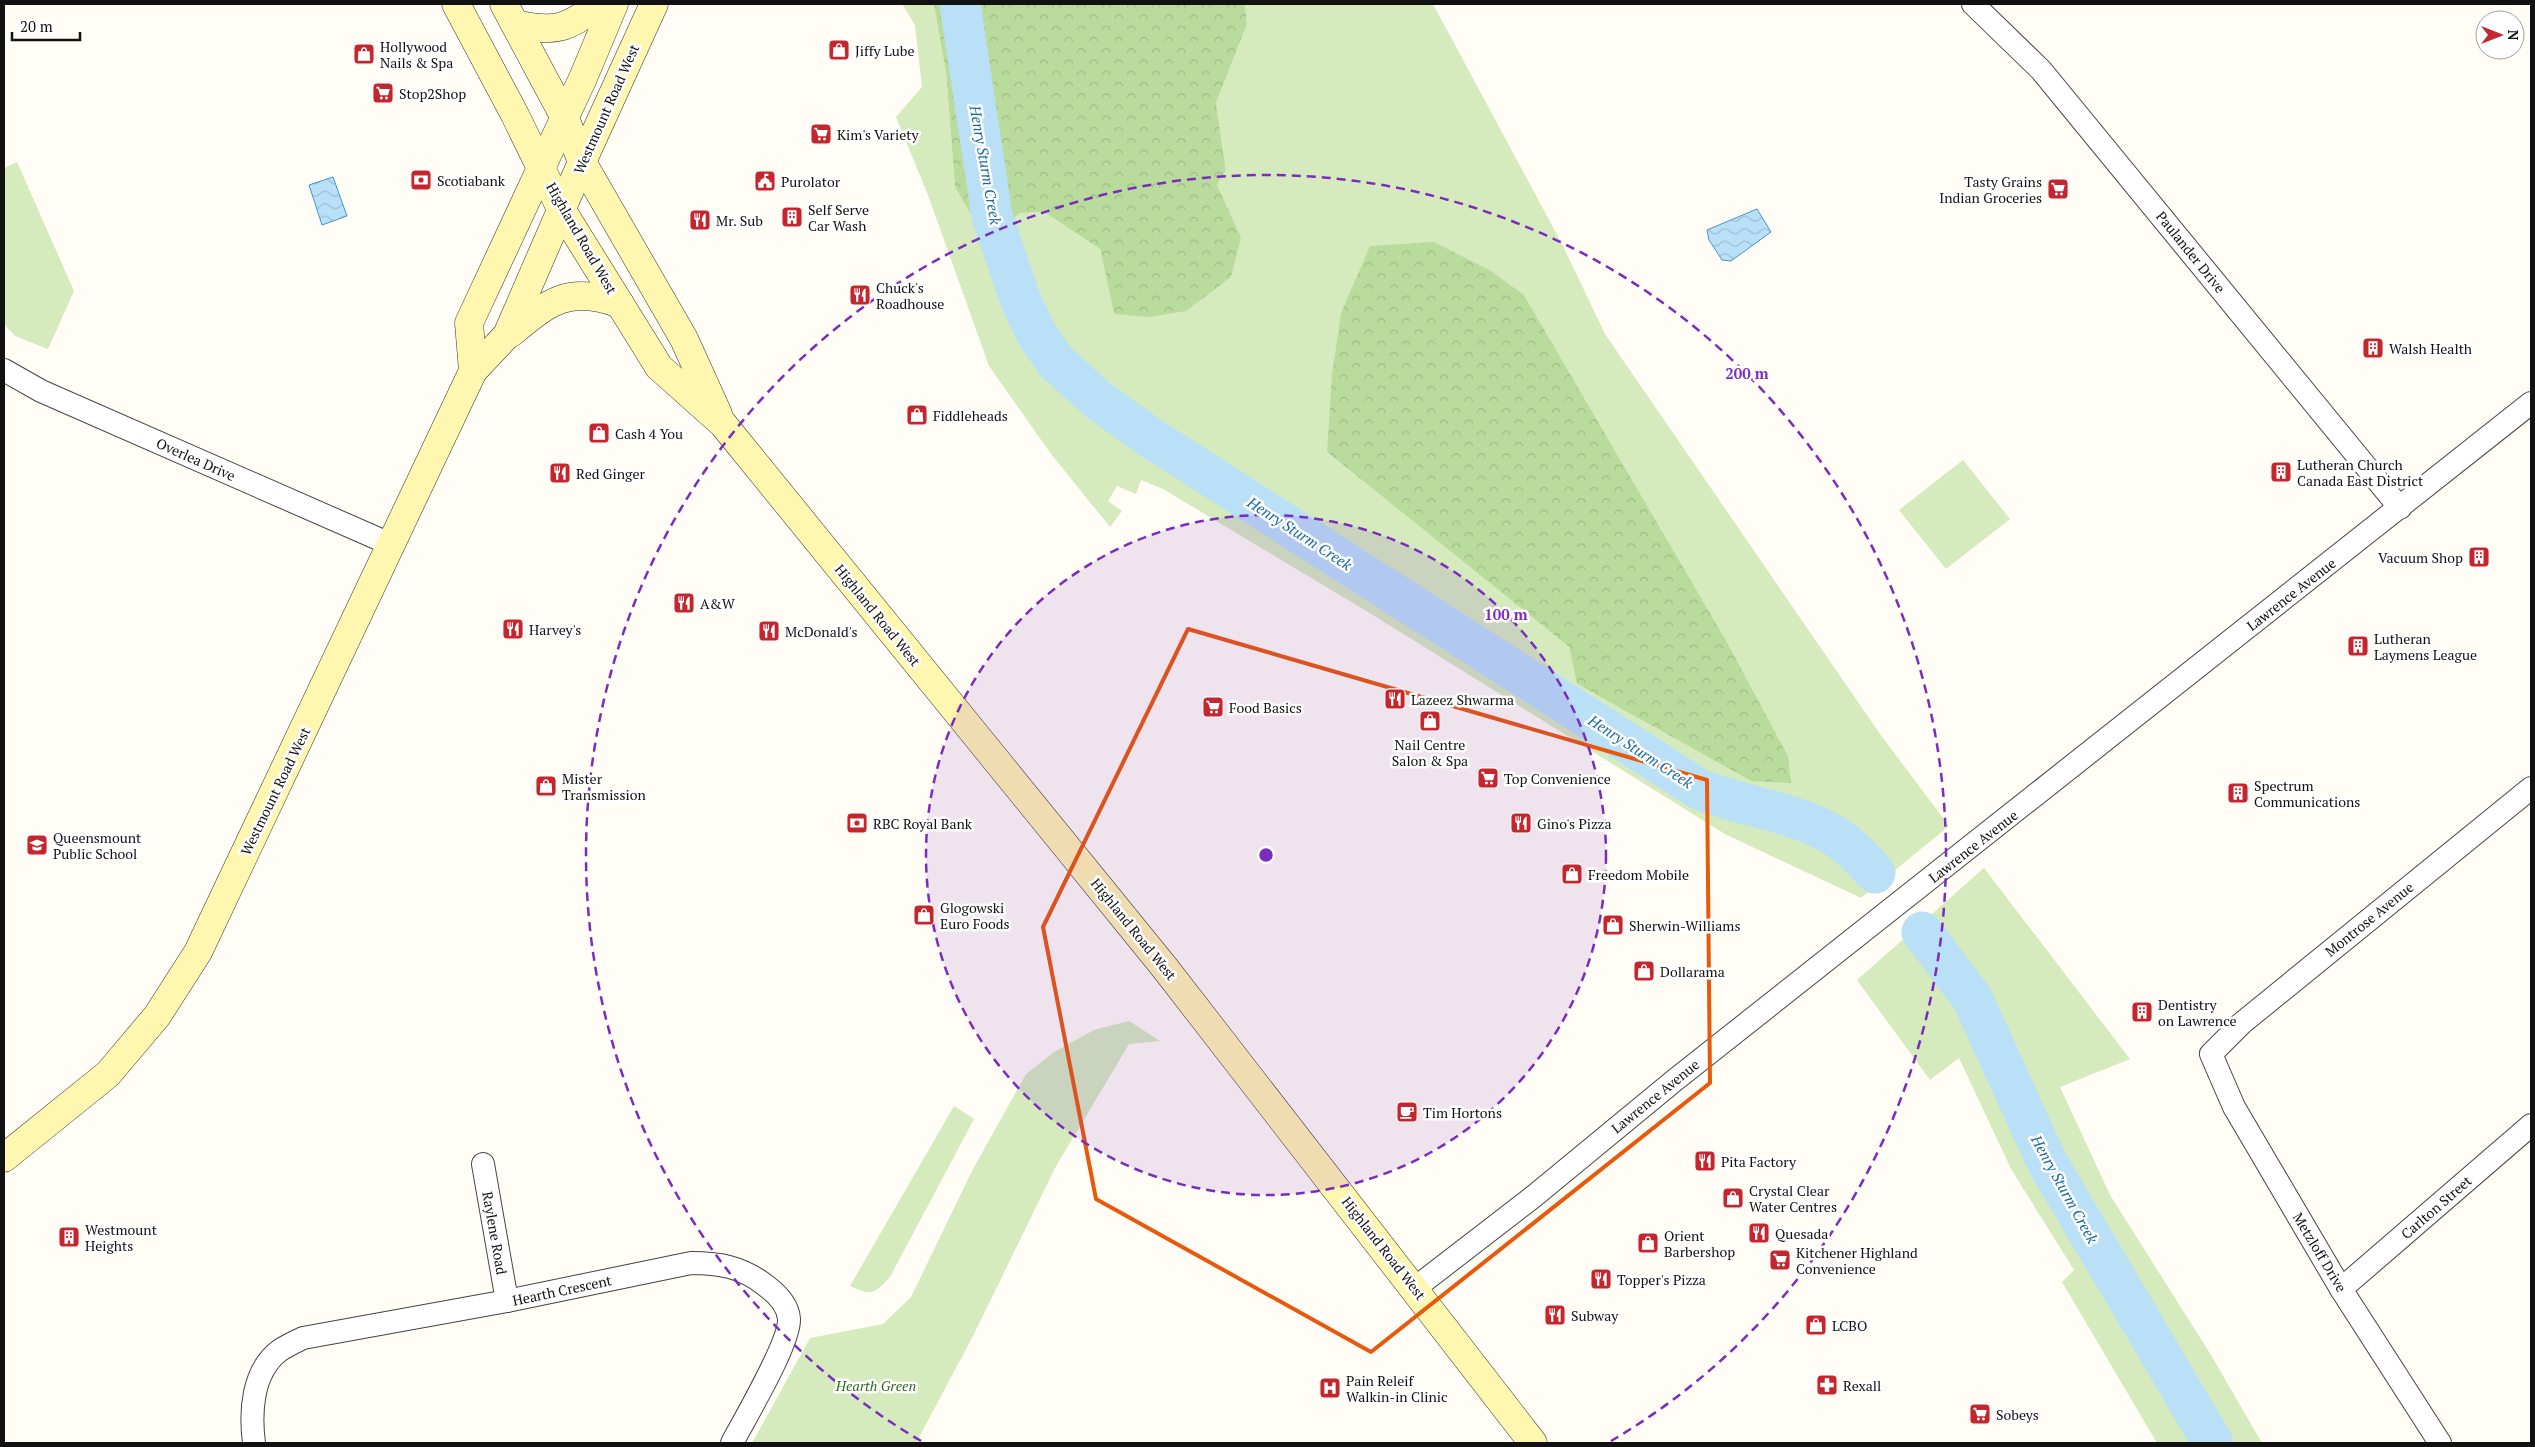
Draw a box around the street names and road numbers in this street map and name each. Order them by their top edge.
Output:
street label: Westmount Road West [569,40,644,177]
street label: Highland Road West [542,179,622,298]
street label: Paulander Drive [2152,207,2230,297]
street label: Overlea Drive [153,433,239,485]
street label: Lawrence Avenue [2243,553,2339,635]
street label: Highland Road West [831,560,925,671]
street label: Westmount Road West [236,723,315,858]
street label: Lawrence Avenue [1925,805,2021,887]
street label: Highland Road West [1087,874,1181,985]
street label: Montrose Avenue [2321,877,2417,961]
street label: Lawrence Avenue [1607,1055,1703,1137]
street label: Carlton Street [2397,1171,2476,1243]
street label: Raylene Road [478,1190,512,1276]
street label: Highland Road West [1338,1193,1431,1304]
street label: Metzloff Drive [2289,1209,2351,1295]
street label: Hearth Crescent [511,1270,614,1310]

